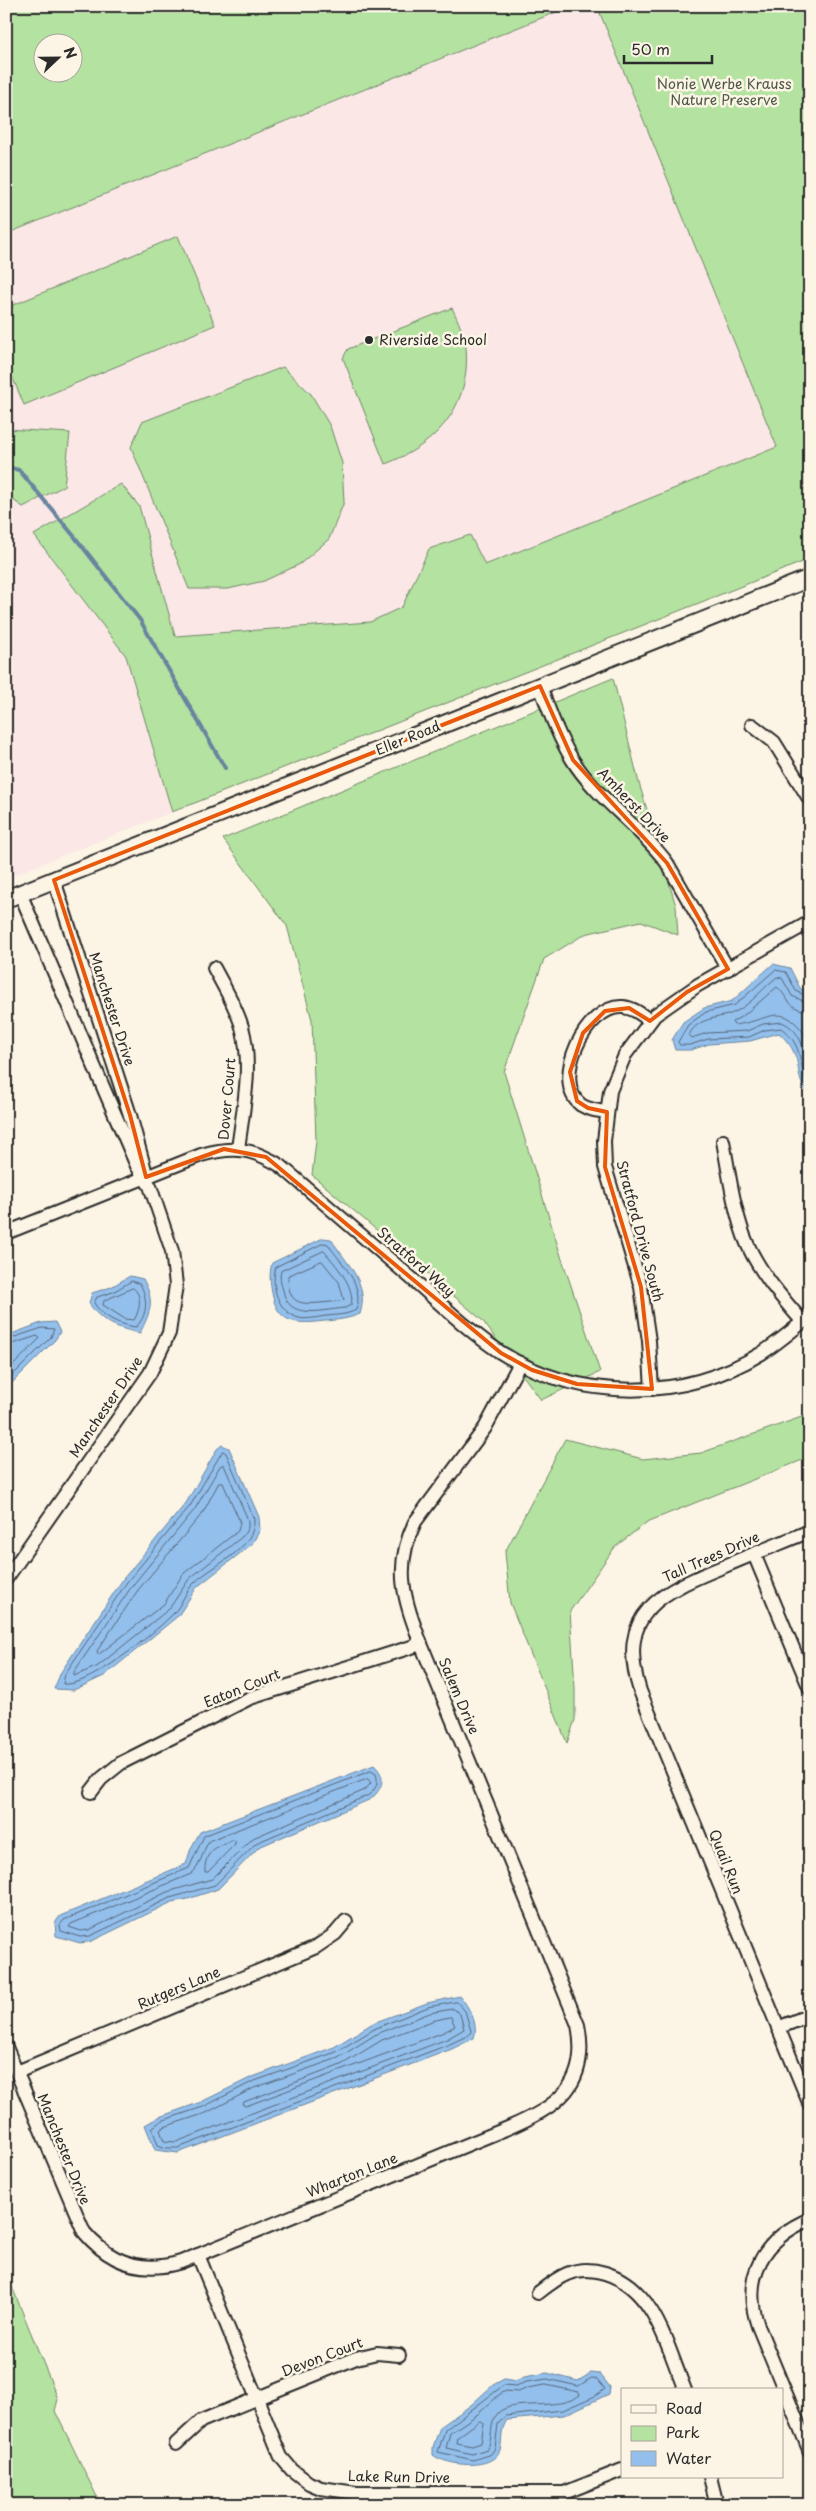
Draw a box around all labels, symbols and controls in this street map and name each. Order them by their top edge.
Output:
north arrow [32,32,82,82]
scale bar [624,32,711,64]
text: 50 m [631,37,670,60]
text: N [59,44,82,62]
park label: Nonie Werbe Krauss Nature Preserve [657,73,792,110]
place label: Riverside School [379,329,487,350]
marker: Riverside School [363,334,375,346]
street label: Eller Road [372,715,443,760]
street label: Amherst Drive [593,762,676,847]
street label: Manchester Drive [84,949,141,1068]
street label: Dover Court [212,1057,241,1141]
street label: Stratford Drive South [611,1158,669,1304]
street label: Stratford Way [373,1222,460,1302]
street label: Manchester Drive [64,1352,147,1462]
street label: Tall Trees Drive [659,1526,763,1587]
street label: Salem Drive [434,1654,485,1737]
street label: Eaton Court [200,1663,283,1712]
street label: Quail Run [704,1826,749,1897]
street label: Rutgers Lane [134,1961,224,2014]
street label: Manchester Drive [33,2090,96,2208]
street label: Wharton Lane [303,2147,401,2202]
street label: Devon Court [278,2331,366,2382]
legend [621,2388,784,2478]
text: Road [666,2396,702,2419]
text: Park [666,2420,700,2443]
text: Water [666,2446,711,2469]
street label: Lake Run Drive [348,2465,450,2488]

